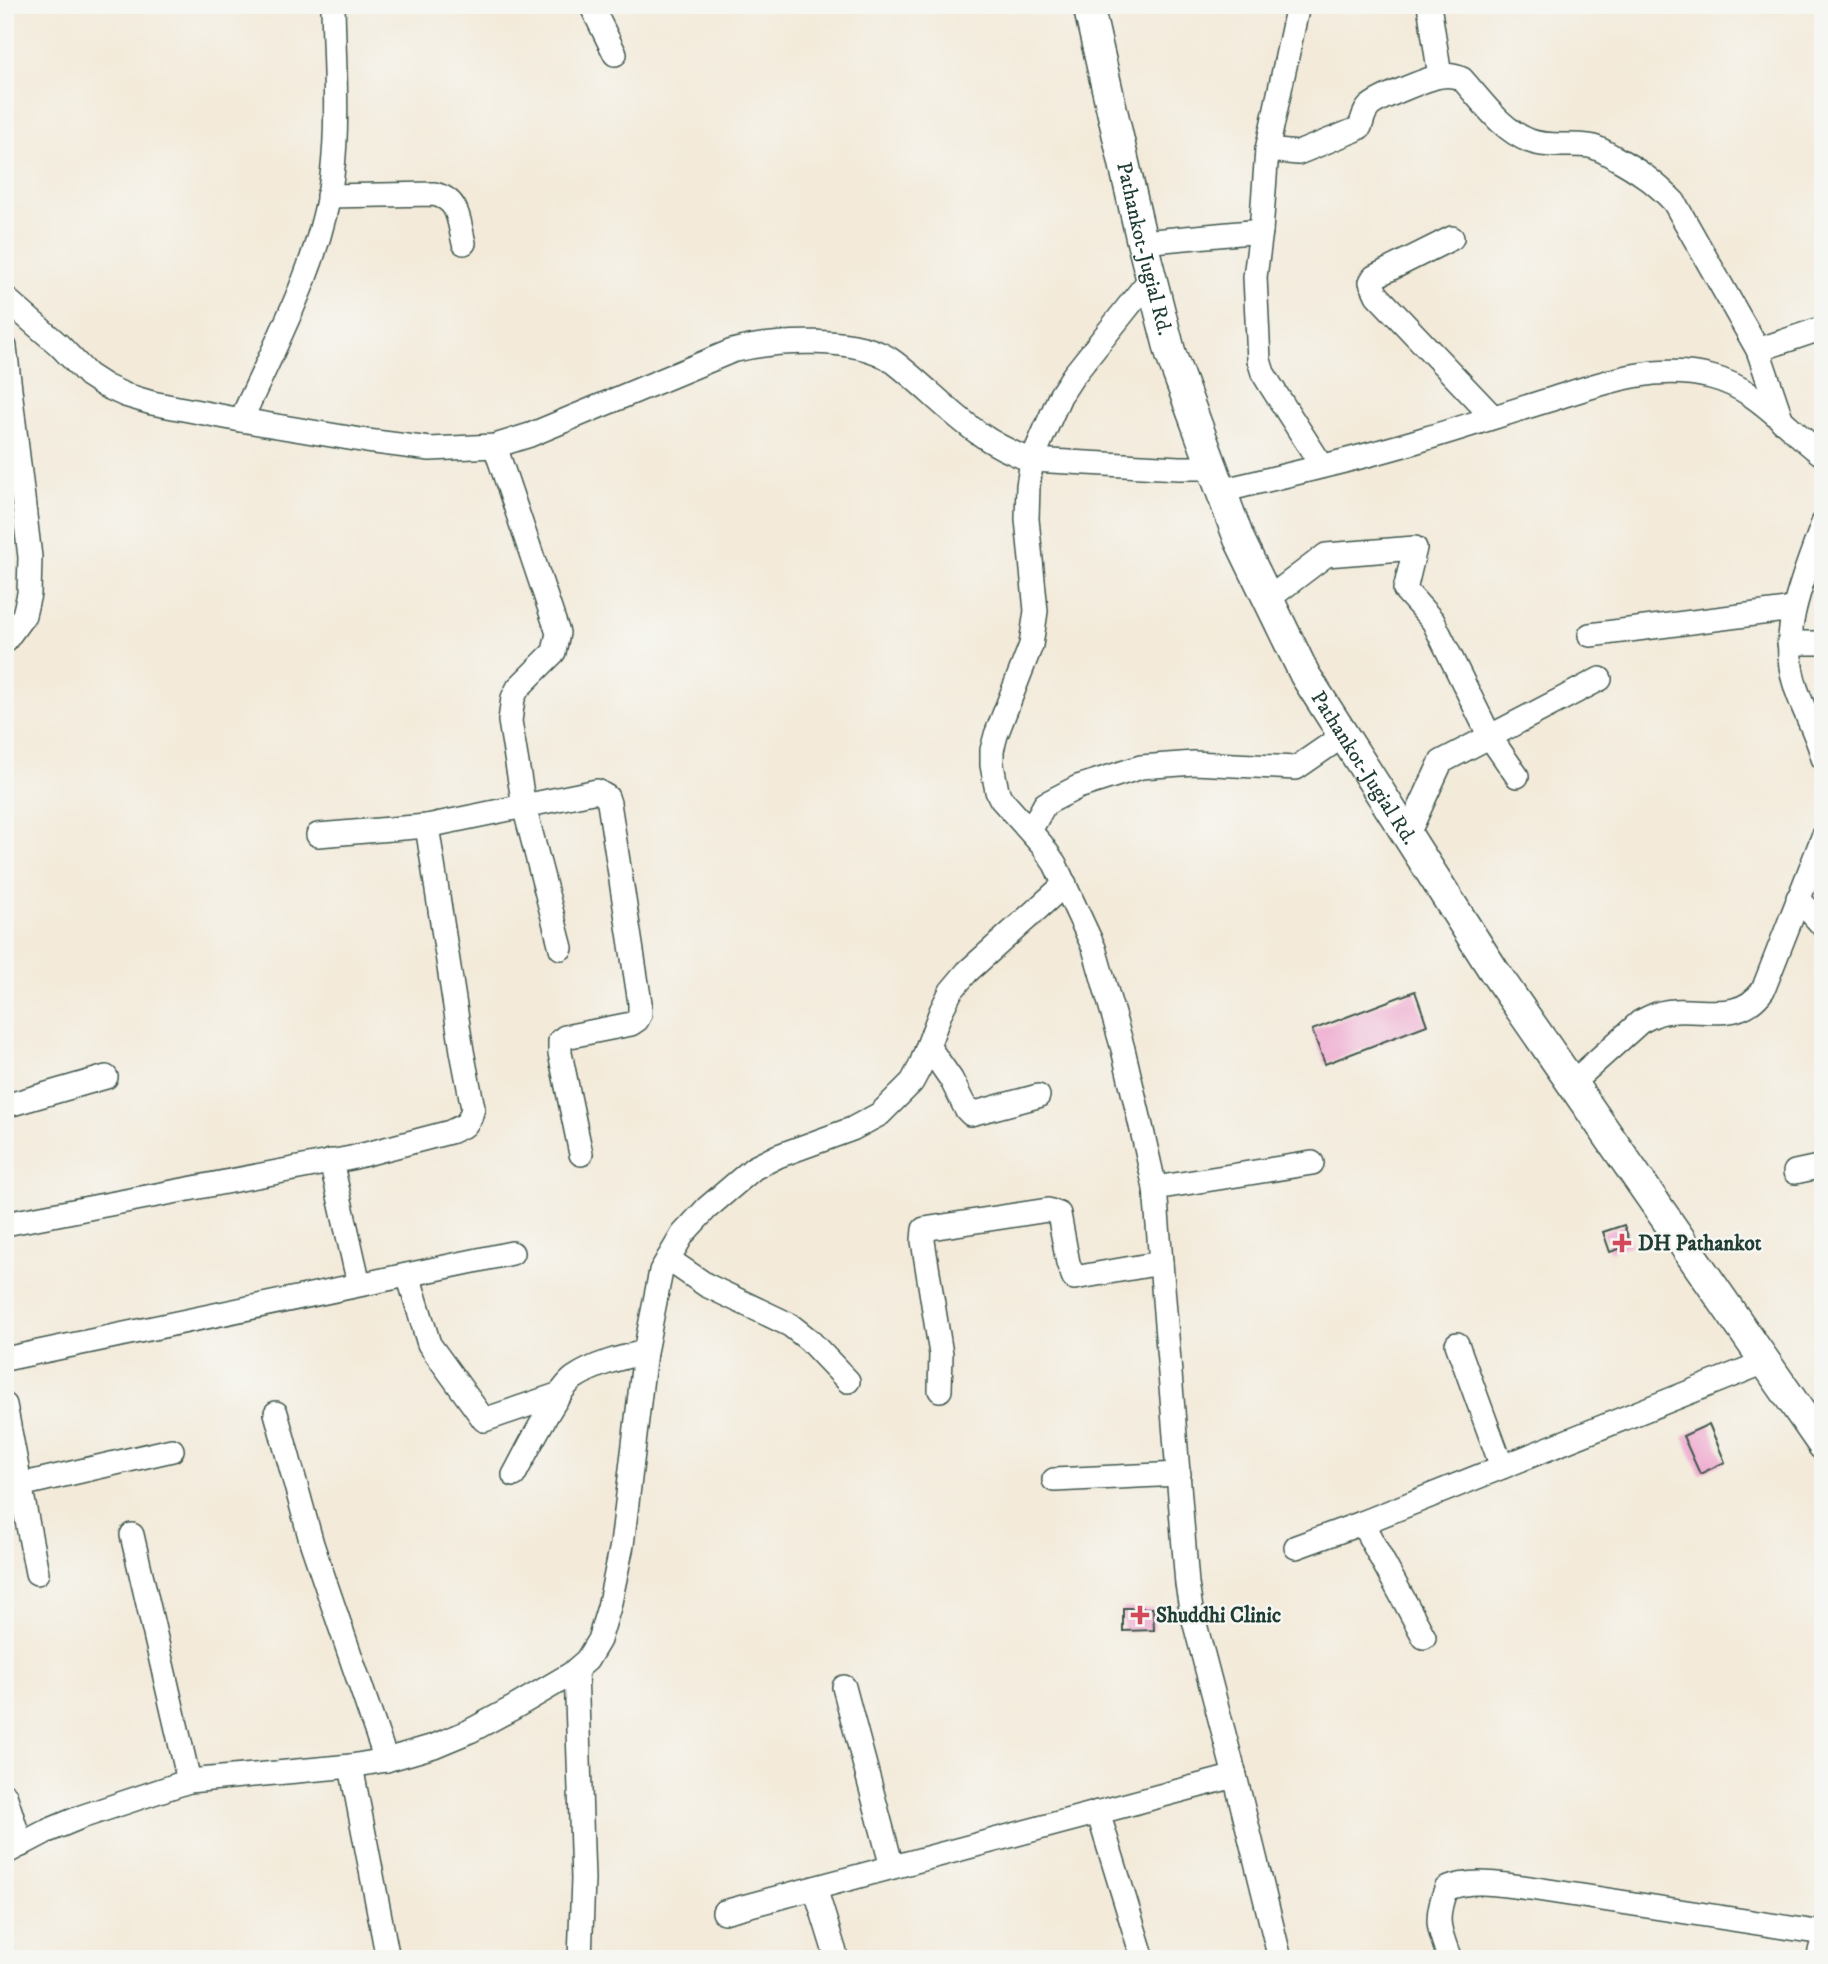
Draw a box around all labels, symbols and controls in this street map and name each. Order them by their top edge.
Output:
street label: Pathankot-Jugial Rd. [1110,159,1177,338]
street label: Pathankot-Jugial Rd. [1305,686,1422,850]
place label: DH Pathankot [1638,1231,1762,1257]
marker: DH Pathankot [1612,1233,1632,1253]
place label: Shuddhi Clinic [1156,1603,1281,1629]
marker: Shuddhi Clinic [1130,1605,1150,1625]

